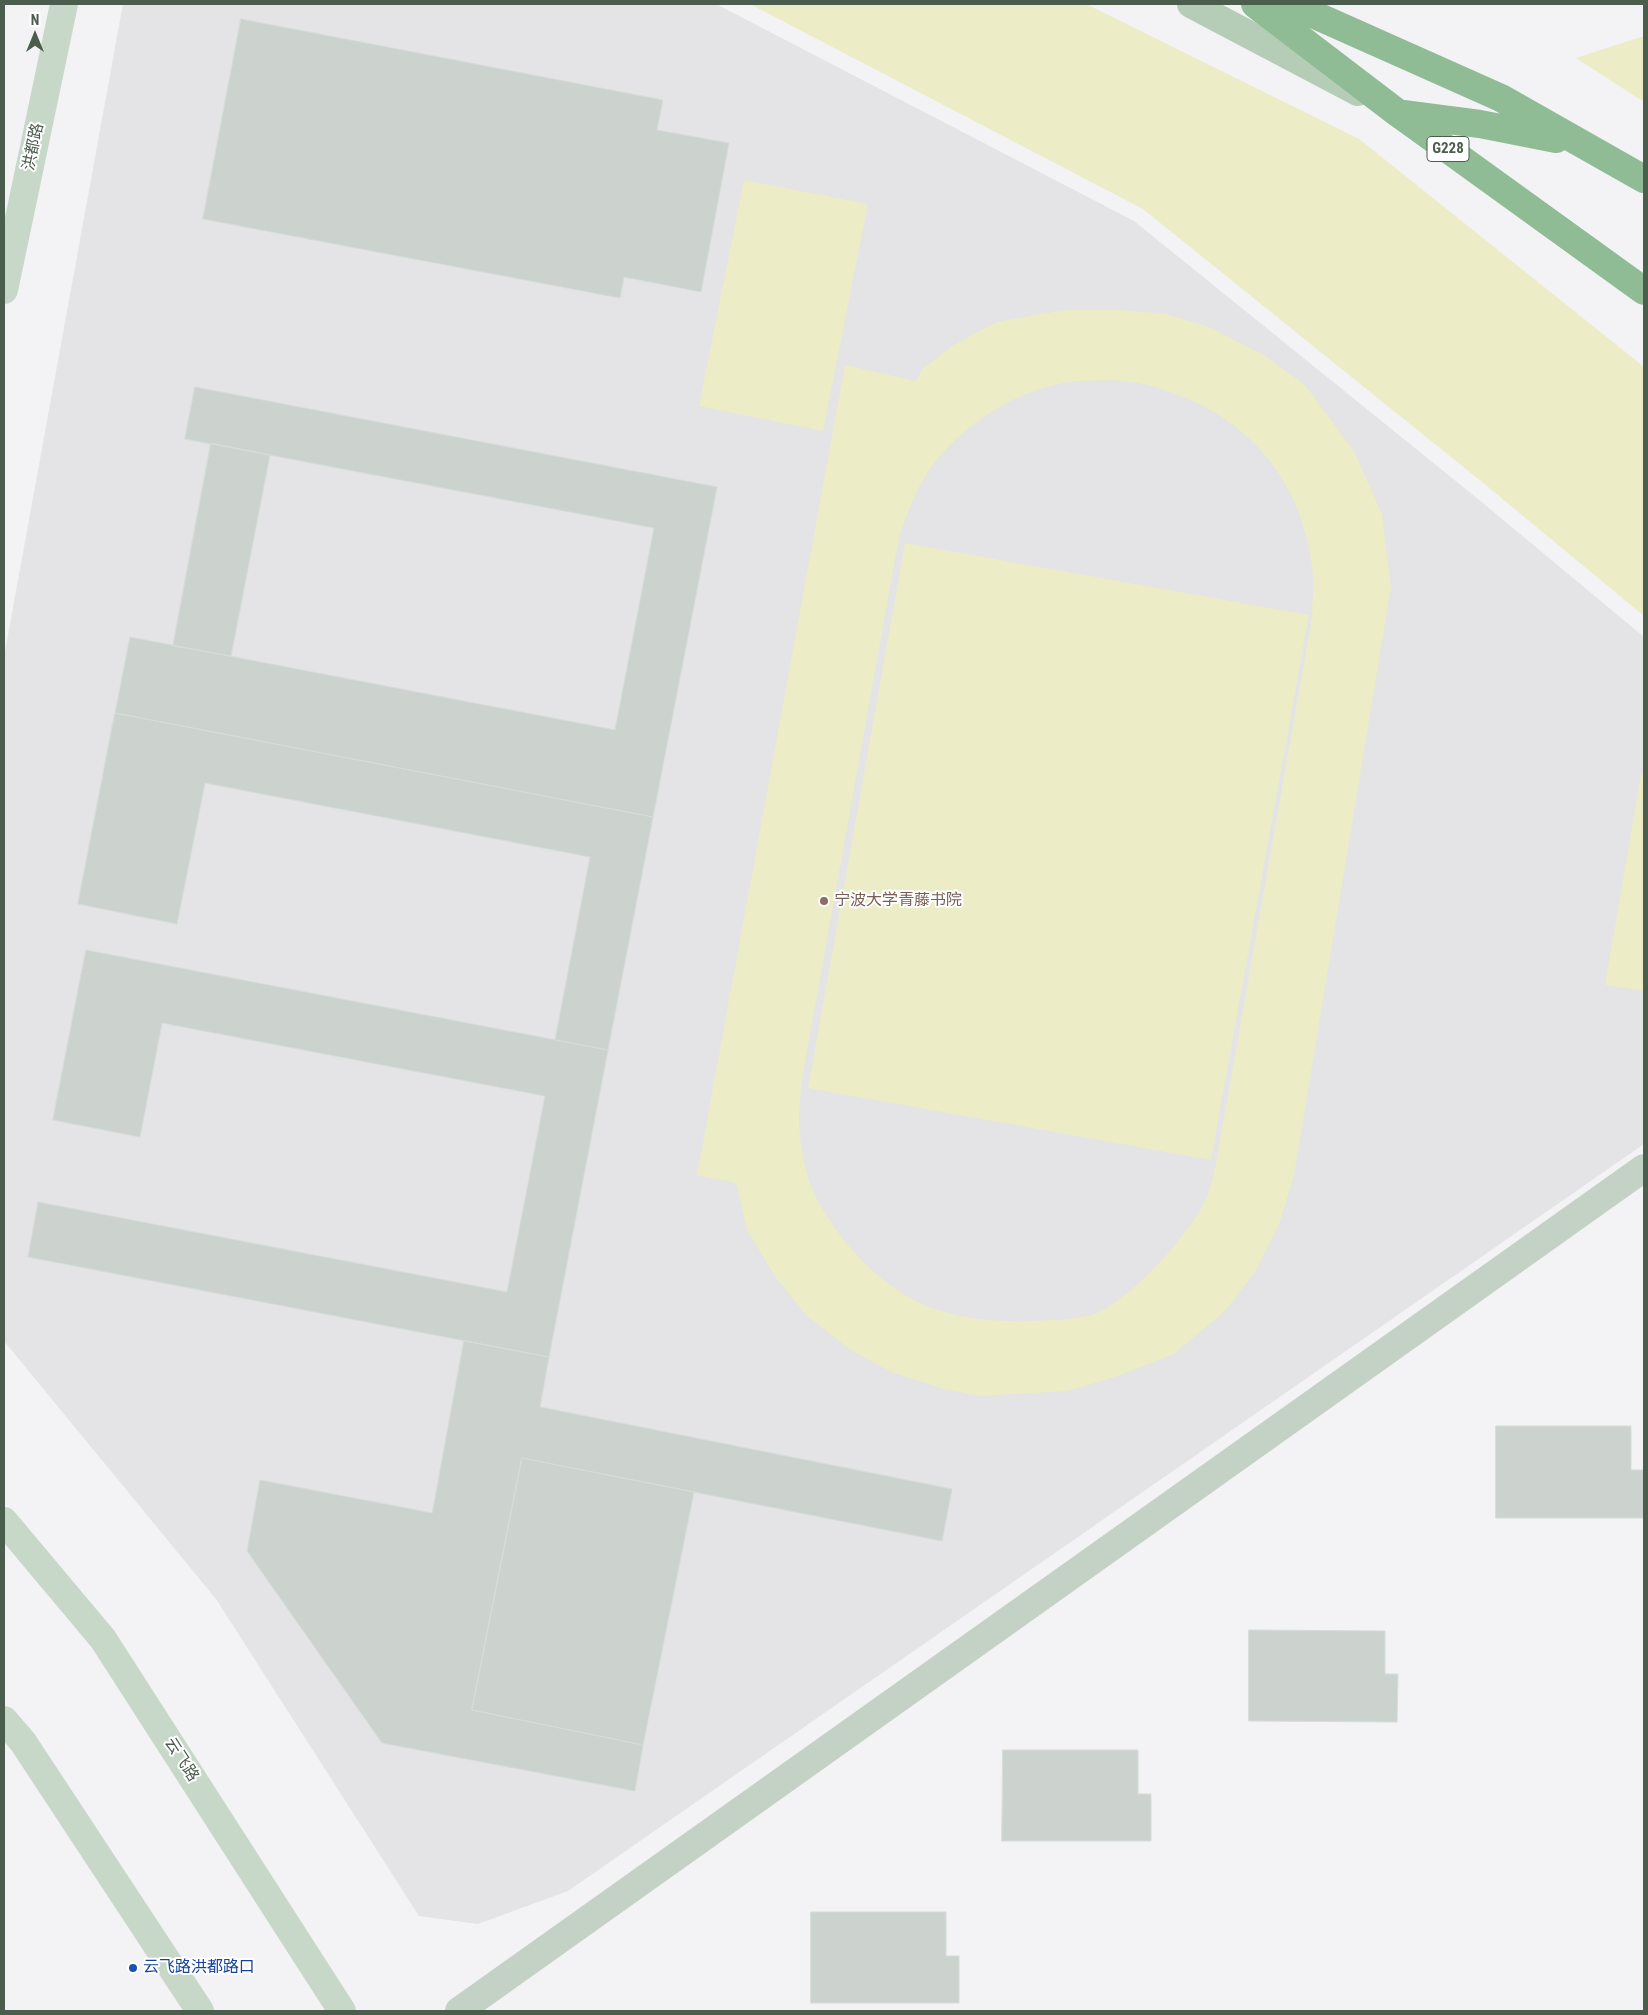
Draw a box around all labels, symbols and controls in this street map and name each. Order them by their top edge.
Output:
north arrow [10,10,60,60]
text: N [31,12,39,28]
street label: 洪都路 [20,122,48,172]
road number: G228 [1427,136,1469,162]
place label: 宁波大学青藤书院 [834,891,962,911]
marker: 宁波大学青藤书院 [818,895,830,907]
street label: 云飞路 [160,1735,202,1785]
place label: 云飞路洪都路口 [143,1958,255,1978]
marker: 云飞路洪都路口 [127,1962,139,1974]

